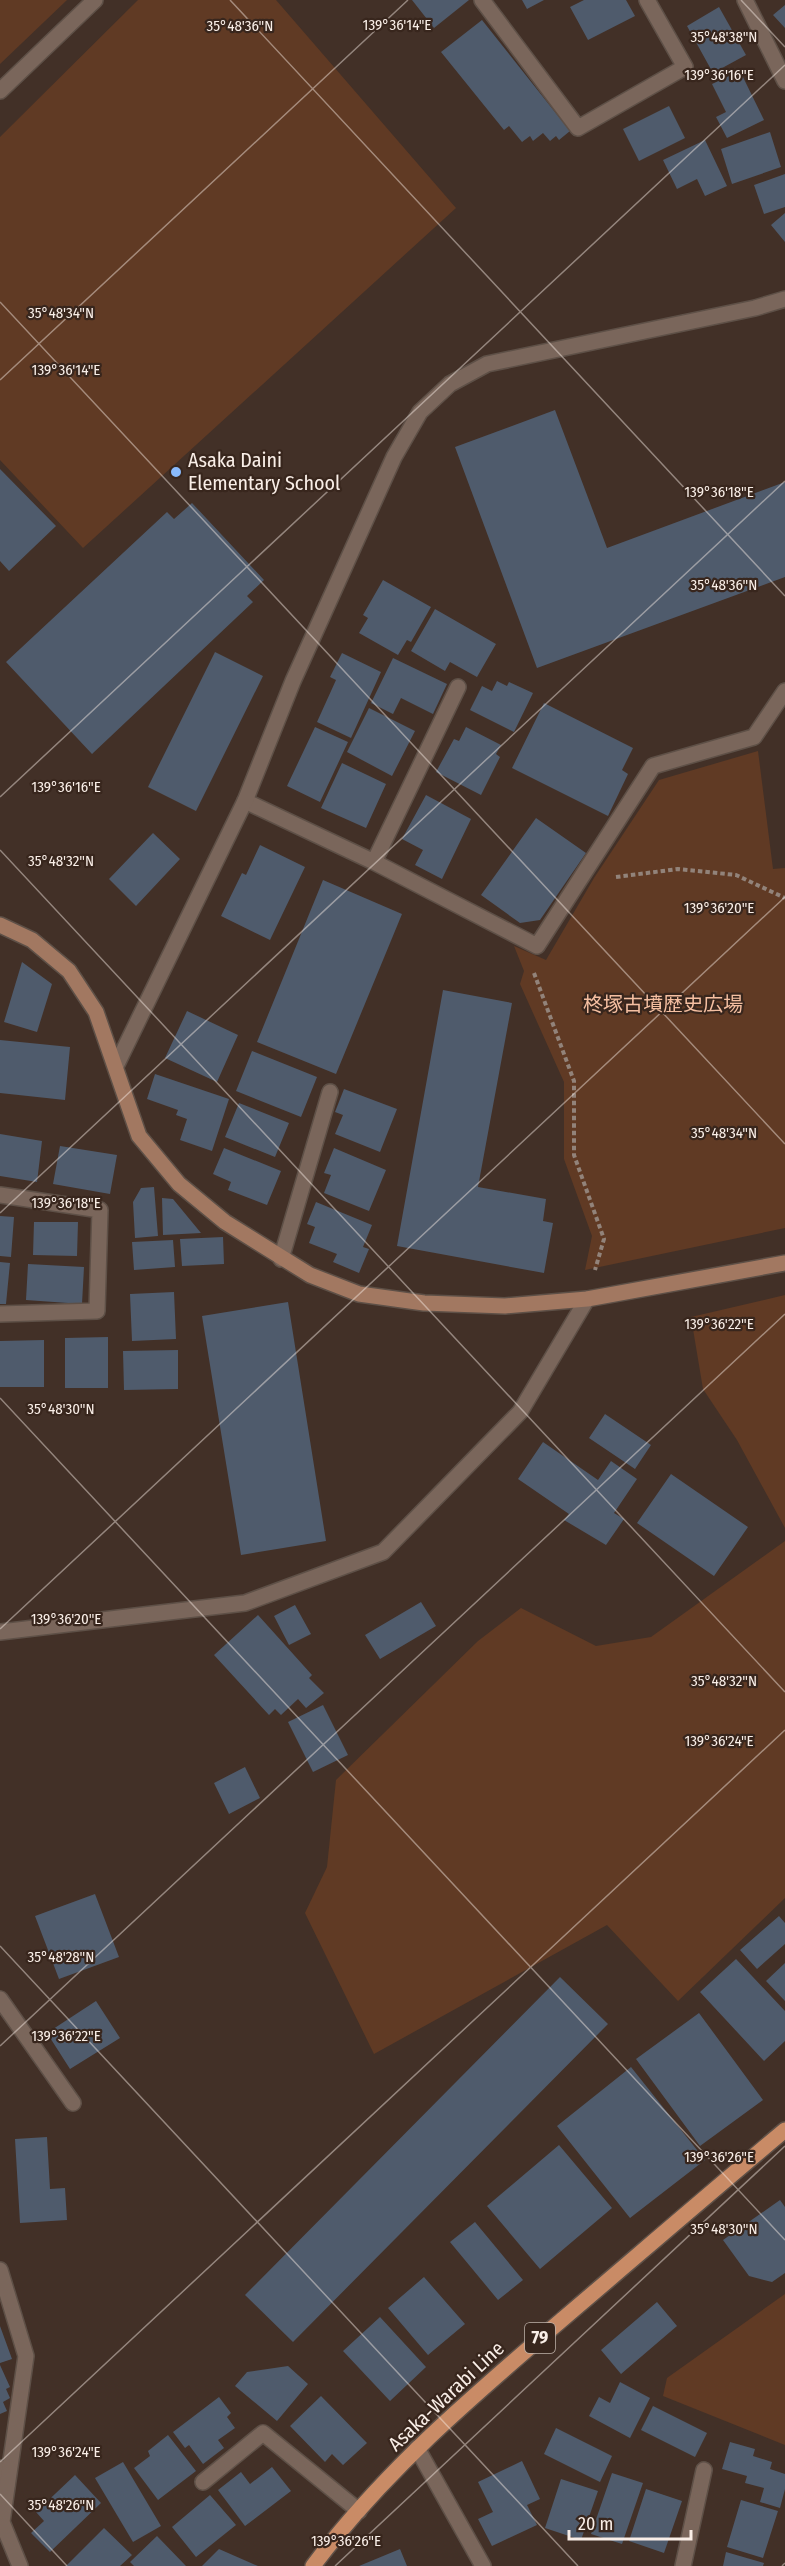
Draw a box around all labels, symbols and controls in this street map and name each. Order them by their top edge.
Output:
text: 139°36'14"E [363,16,431,34]
text: 35°48'36"N [207,17,273,35]
text: 35°48'38"N [691,28,757,46]
text: 139°36'16"E [684,66,754,84]
text: 35°48'34"N [28,304,94,322]
text: 139°36'14"E [32,361,100,379]
place label: Asaka Daini Elementary School [188,448,340,495]
marker: Asaka Daini Elementary School [169,465,183,479]
text: 139°36'18"E [684,483,754,501]
text: 35°48'36"N [691,576,757,594]
text: 139°36'16"E [31,778,101,796]
text: 35°48'32"N [28,852,94,870]
text: 139°36'20"E [684,899,754,917]
park label: 柊塚古墳歴史広場 [583,992,743,1016]
text: 35°48'34"N [691,1124,757,1142]
text: 139°36'18"E [31,1194,101,1212]
text: 139°36'22"E [684,1315,754,1333]
text: 35°48'30"N [27,1400,95,1418]
text: 139°36'20"E [31,1610,101,1628]
text: 35°48'32"N [691,1672,757,1690]
text: 139°36'24"E [684,1732,754,1750]
text: 35°48'28"N [28,1948,94,1966]
text: 139°36'22"E [31,2027,101,2045]
text: 139°36'26"E [684,2148,754,2166]
text: 35°48'30"N [690,2220,758,2238]
road number: 79 [525,2323,555,2353]
street label: Asaka-Warabi Line [383,2336,509,2456]
text: 139°36'24"E [31,2443,101,2461]
text: 35°48'26"N [28,2496,94,2514]
scale bar [569,2503,690,2541]
text: 20 m [578,2513,613,2535]
text: 139°36'26"E [311,2532,381,2550]

